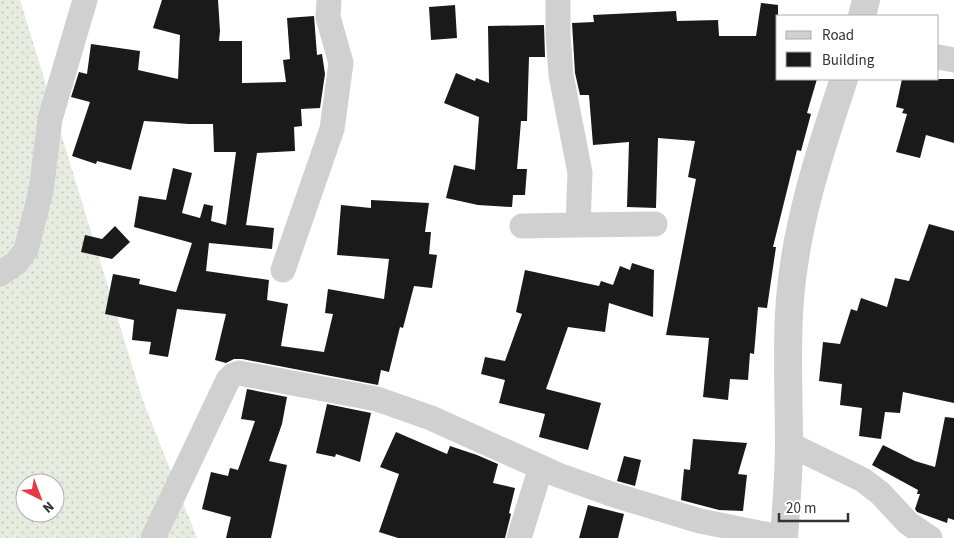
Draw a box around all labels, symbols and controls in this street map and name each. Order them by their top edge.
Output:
legend [776,15,939,80]
text: Road [822,25,854,46]
text: Building [822,50,875,71]
north arrow [15,473,65,523]
scale bar [779,490,848,522]
text: N [38,496,58,517]
text: 20 m [786,498,816,519]

